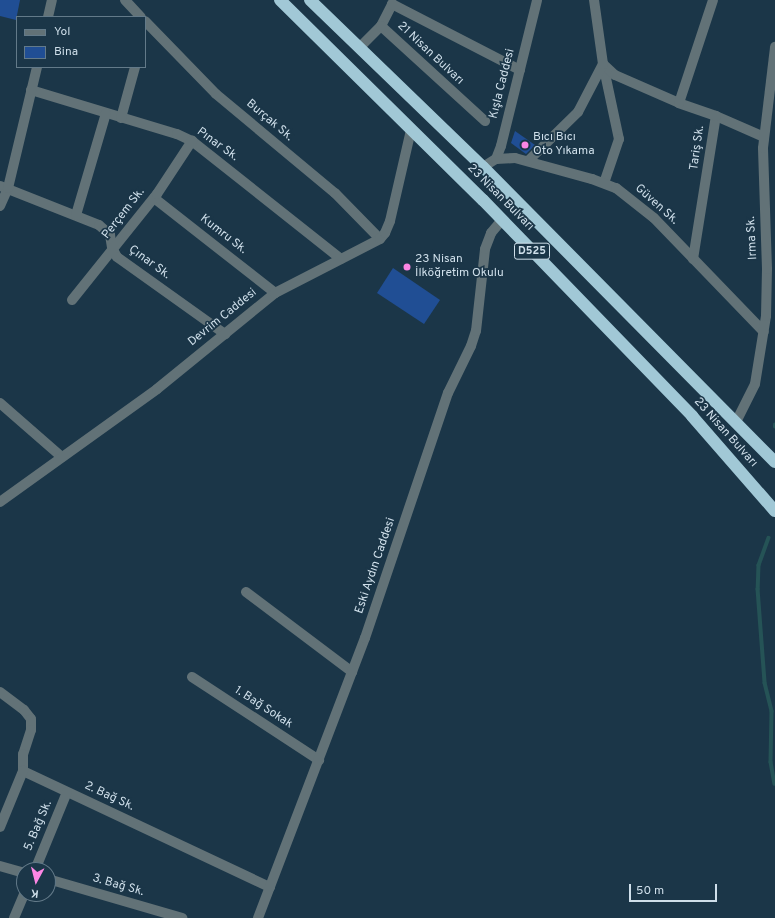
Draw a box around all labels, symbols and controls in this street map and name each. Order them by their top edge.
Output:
legend [16,16,146,68]
street label: 21 Nisan Bulvarı [394,20,466,88]
text: Yol [54,24,70,40]
text: Bina [54,44,78,60]
street label: Kışla Caddesi [487,48,519,120]
street label: Burçak Sk. [243,97,295,145]
street label: Pınar Sk. [193,125,241,165]
street label: Tariş Sk. [688,125,708,171]
place label: Bıcı Bıcı Oto Yıkama [533,131,595,159]
marker: Bıcı Bıcı Oto Yıkama [520,140,530,150]
street label: 23 Nisan Bulvarı [464,162,536,234]
street label: Güven Sk. [631,182,681,228]
street label: Perçem Sk. [100,186,148,242]
street label: Kumru Sk. [197,212,249,258]
street label: Irma Sk. [745,216,761,260]
road number: D525 [514,242,550,260]
street label: Çınar Sk. [125,243,173,283]
place label: 23 Nisan İlköğretim Okulu [415,253,504,281]
marker: 23 Nisan İlköğretim Okulu [402,262,412,272]
street label: Devrim Caddesi [186,286,260,350]
street label: 23 Nisan Bulvarı [690,395,760,471]
street label: Eski Aydın Caddesi [353,516,399,616]
street label: 1. Bağ Sokak [231,684,295,732]
street label: 2. Bağ Sk. [82,779,136,815]
street label: 5. Bağ Sk. [22,799,56,853]
north arrow [16,862,56,902]
street label: 3. Bağ Sk. [90,872,146,900]
scale bar [631,876,719,902]
text: 50 m [636,883,664,899]
text: K [30,885,39,900]

